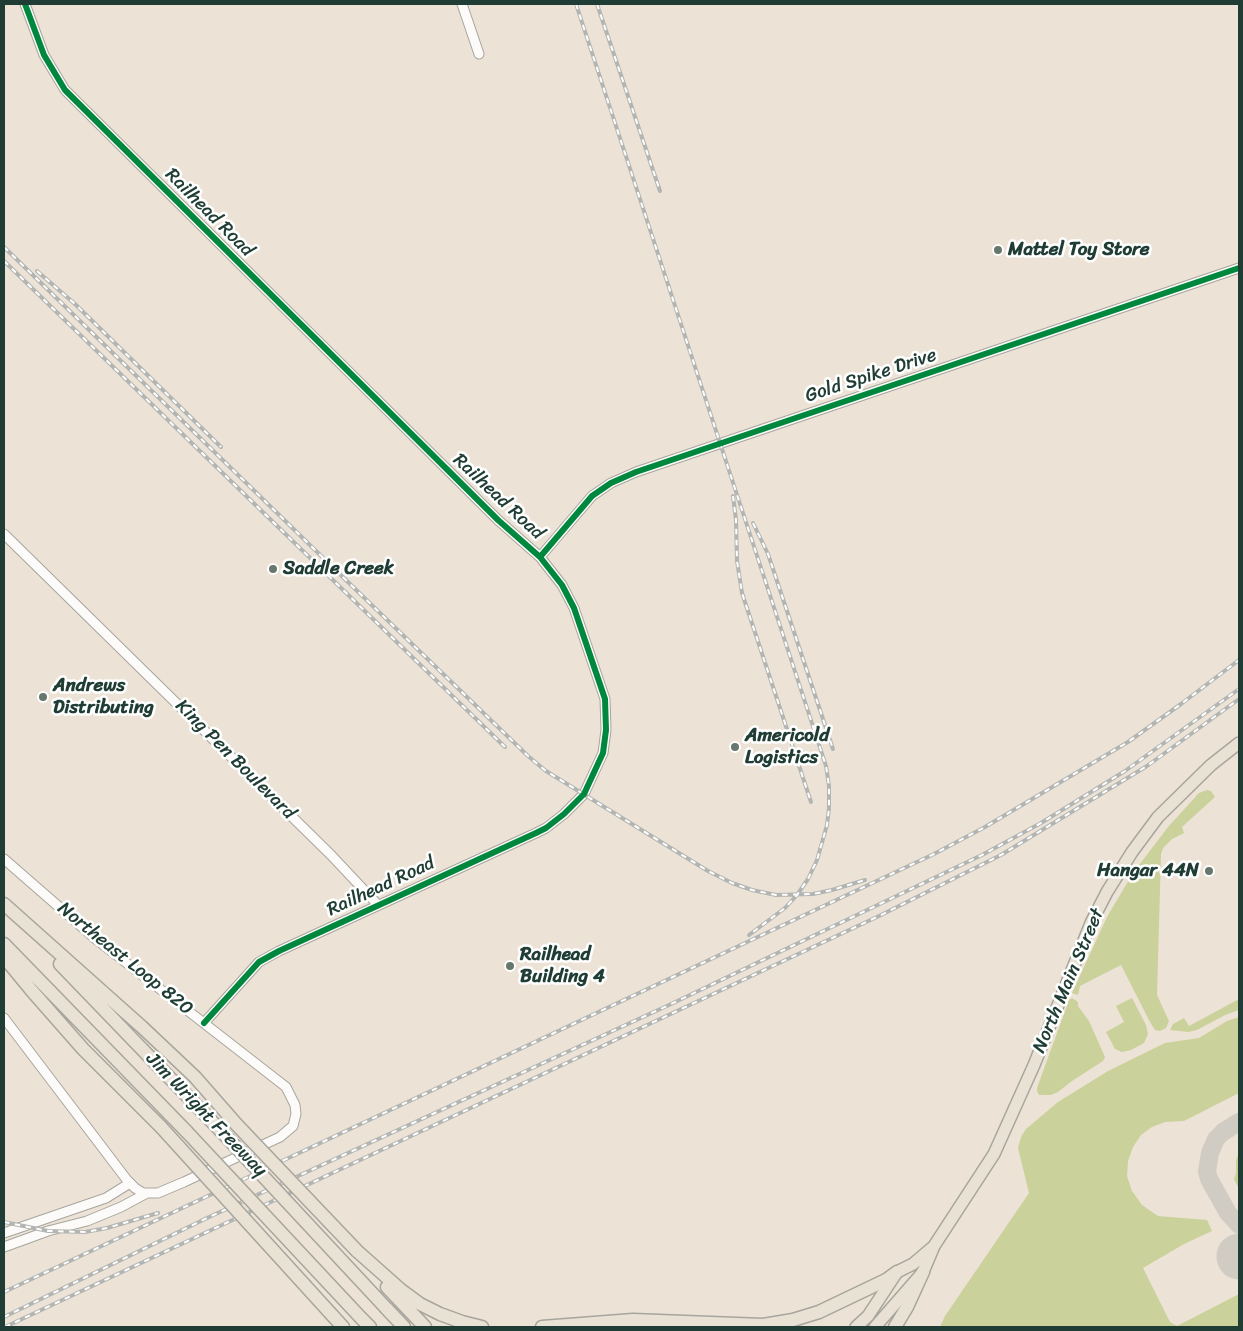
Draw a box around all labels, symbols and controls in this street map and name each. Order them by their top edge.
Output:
street label: Railhead Road [160,164,258,262]
place label: Mattel Toy Store [1008,239,1150,261]
marker: Mattel Toy Store [992,244,1004,256]
street label: Gold Spike Drive [802,344,940,408]
street label: Railhead Road [448,449,548,545]
place label: Saddle Creek [283,558,394,580]
marker: Saddle Creek [267,563,279,575]
place label: Andrews Distributing [53,675,154,719]
marker: Andrews Distributing [37,691,49,703]
street label: King Pen Boulevard [170,695,300,825]
place label: Americold Logistics [745,725,829,769]
marker: Americold Logistics [729,741,741,753]
street label: Railhead Road [324,852,438,922]
place label: Hangar 44N [1097,860,1199,882]
marker: Hangar 44N [1203,865,1215,877]
street label: Northeast Loop 820 [53,897,197,1021]
street label: North Main Street [1028,905,1110,1057]
place label: Railhead Building 4 [520,944,605,988]
marker: Railhead Building 4 [504,960,516,972]
street label: Jim Wright Freeway [141,1048,271,1182]

